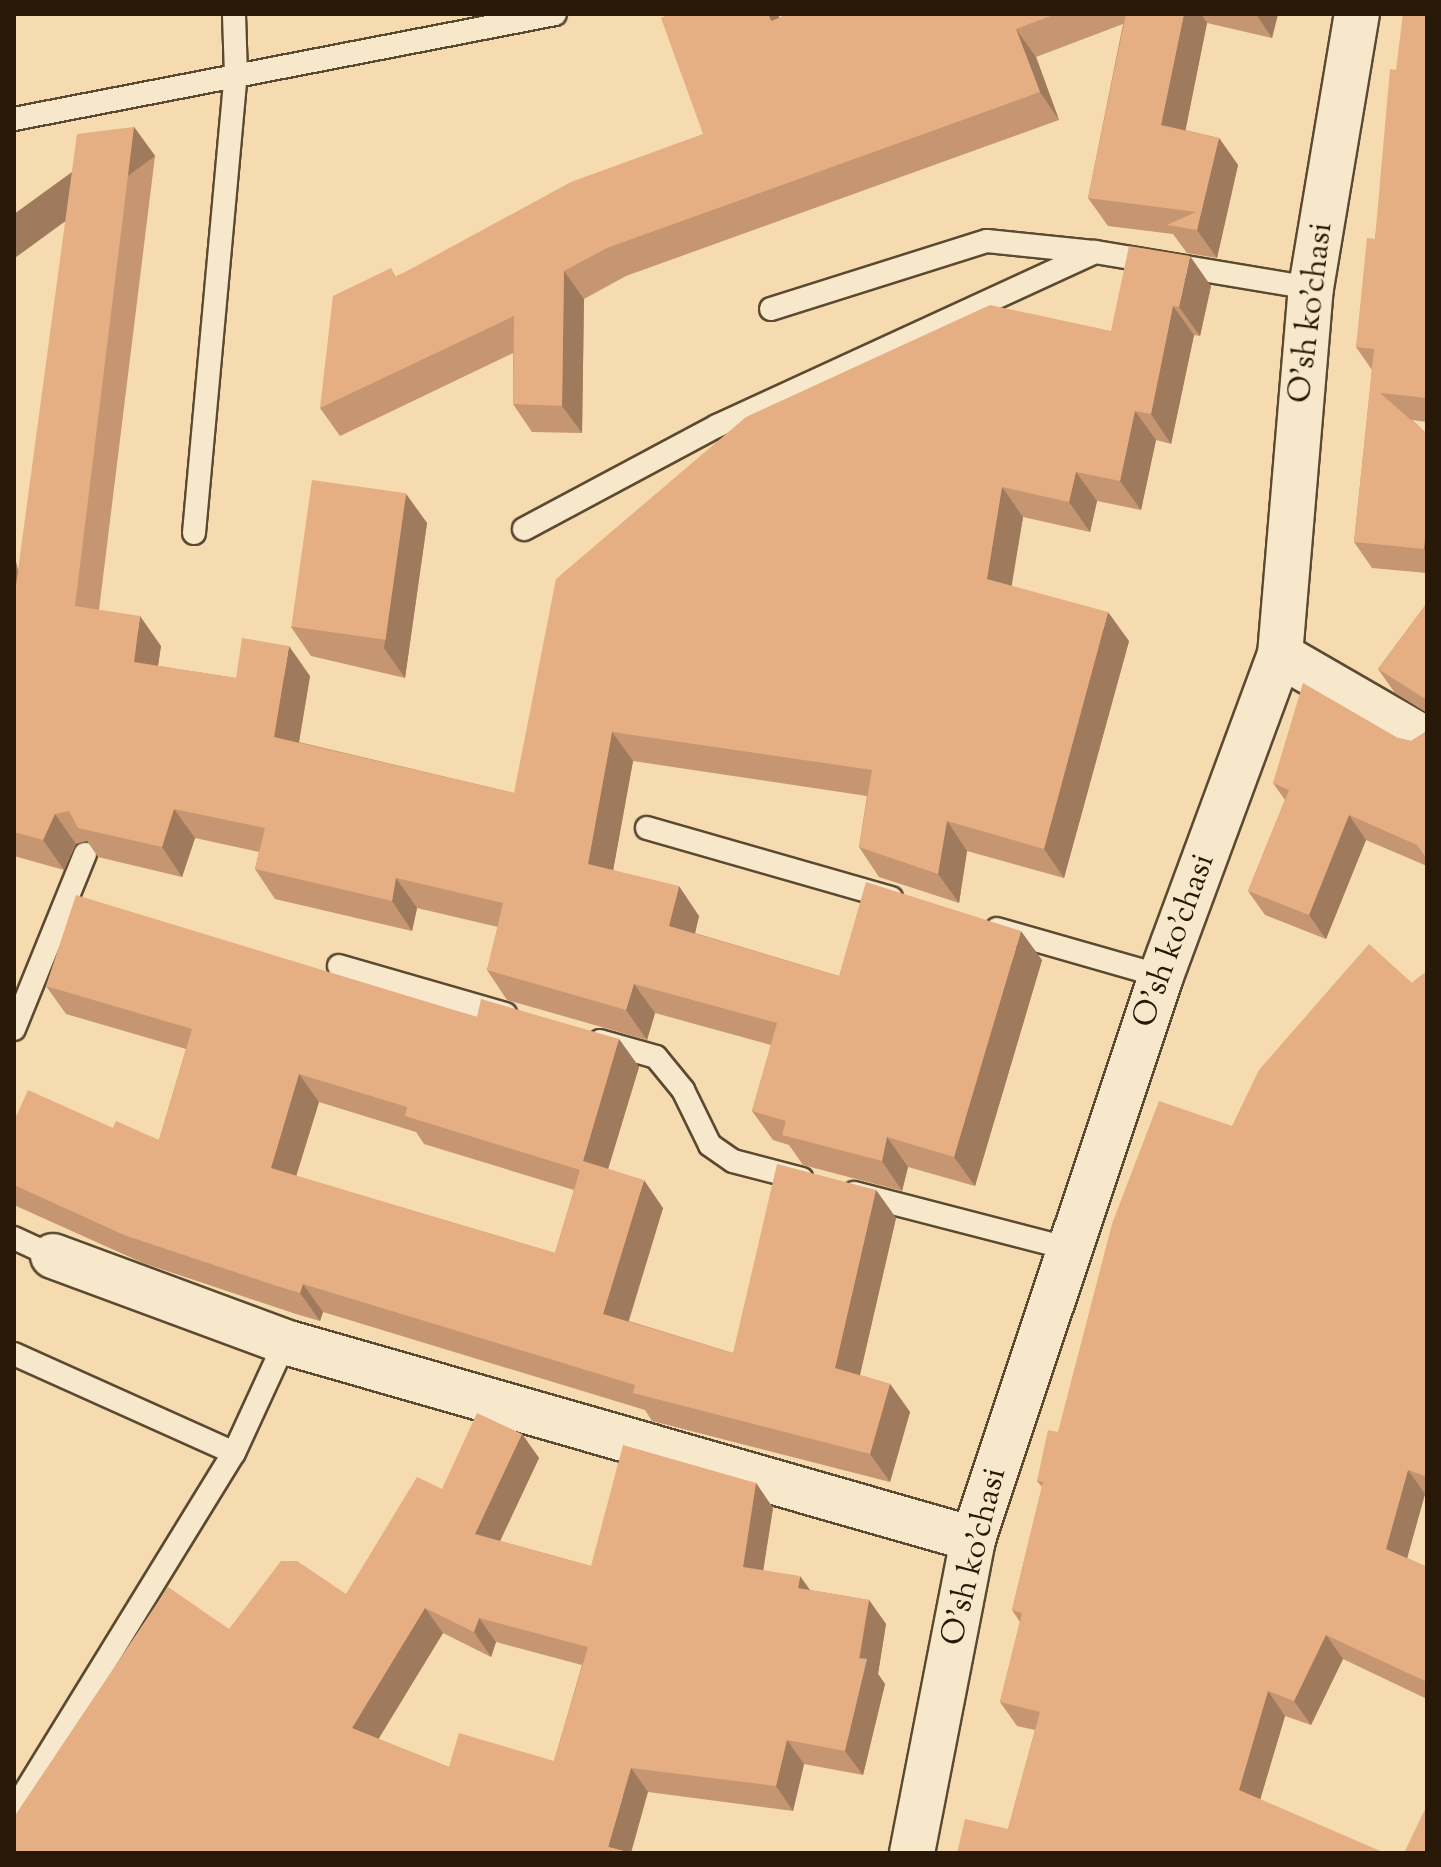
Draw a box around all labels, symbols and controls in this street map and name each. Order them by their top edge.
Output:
street label: O'sh ko'chasi [1282,221,1342,405]
street label: O'sh ko'chasi [1126,849,1224,1033]
street label: O'sh ko'chasi [934,1464,1016,1650]

